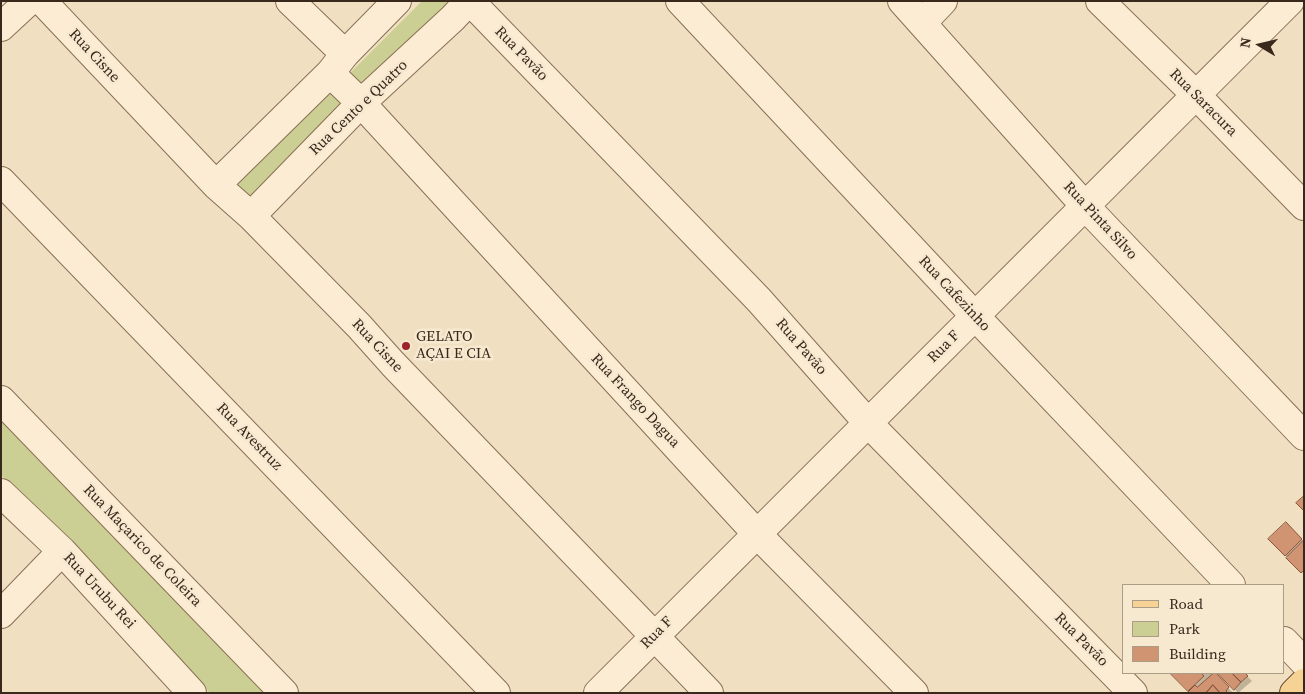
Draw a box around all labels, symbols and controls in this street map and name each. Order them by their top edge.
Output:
north arrow [1235,20,1285,70]
street label: Rua Pavão [491,23,551,85]
street label: Rua Cisne [65,25,123,87]
text: N [1235,36,1256,49]
street label: Rua Cento e Quatro [306,56,412,160]
street label: Rua Saracura [1165,65,1241,141]
street label: Rua Pinta Silvo [1059,178,1141,264]
street label: Rua Cafezinho [914,252,994,336]
street label: Rua Cisne [348,315,406,377]
street label: Rua Pavão [772,315,830,379]
street label: Rua F [924,327,964,367]
place label: GELATO AÇAI E CIA [416,328,491,363]
marker: GELATO AÇAI E CIA [400,340,412,352]
street label: Rua Frango Dagua [587,350,683,452]
street label: Rua Avestruz [212,400,286,474]
street label: Rua Maçarico de Coleira [79,481,205,611]
street label: Rua Urubu Rei [59,549,139,633]
legend [1122,584,1285,674]
text: Road [1169,593,1203,614]
street label: Rua Pavão [1050,609,1112,671]
street label: Rua F [637,613,677,653]
text: Park [1169,618,1200,639]
text: Building [1169,643,1226,664]

